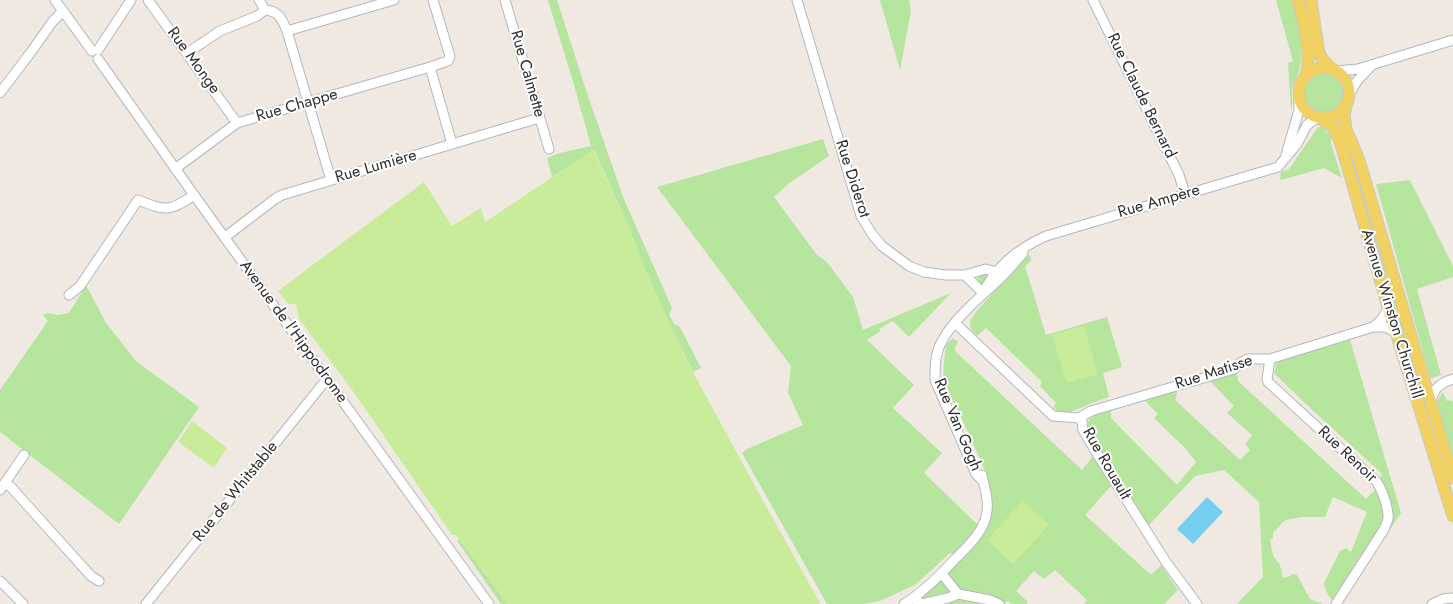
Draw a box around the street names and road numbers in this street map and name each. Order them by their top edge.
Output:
street label: Rue Monge [162,24,224,98]
street label: Rue Calmette [505,28,549,120]
street label: Rue Claude Bernard [1102,30,1180,162]
street label: Rue Chappe [254,85,340,127]
street label: Rue Diderot [830,138,874,220]
street label: Rue Lumière [333,146,419,188]
street label: Rue Ampère [1116,181,1202,223]
street label: Avenue Winston Churchill [1356,227,1426,401]
street label: Avenue de l'Hippodrome [235,257,351,407]
street label: Rue Matisse [1173,351,1255,395]
street label: Rue Van Gogh [929,376,985,474]
street label: Rue Renoir [1313,423,1381,487]
street label: Rue Rouault [1078,425,1134,503]
street label: Rue de Whitstable [190,438,282,546]

